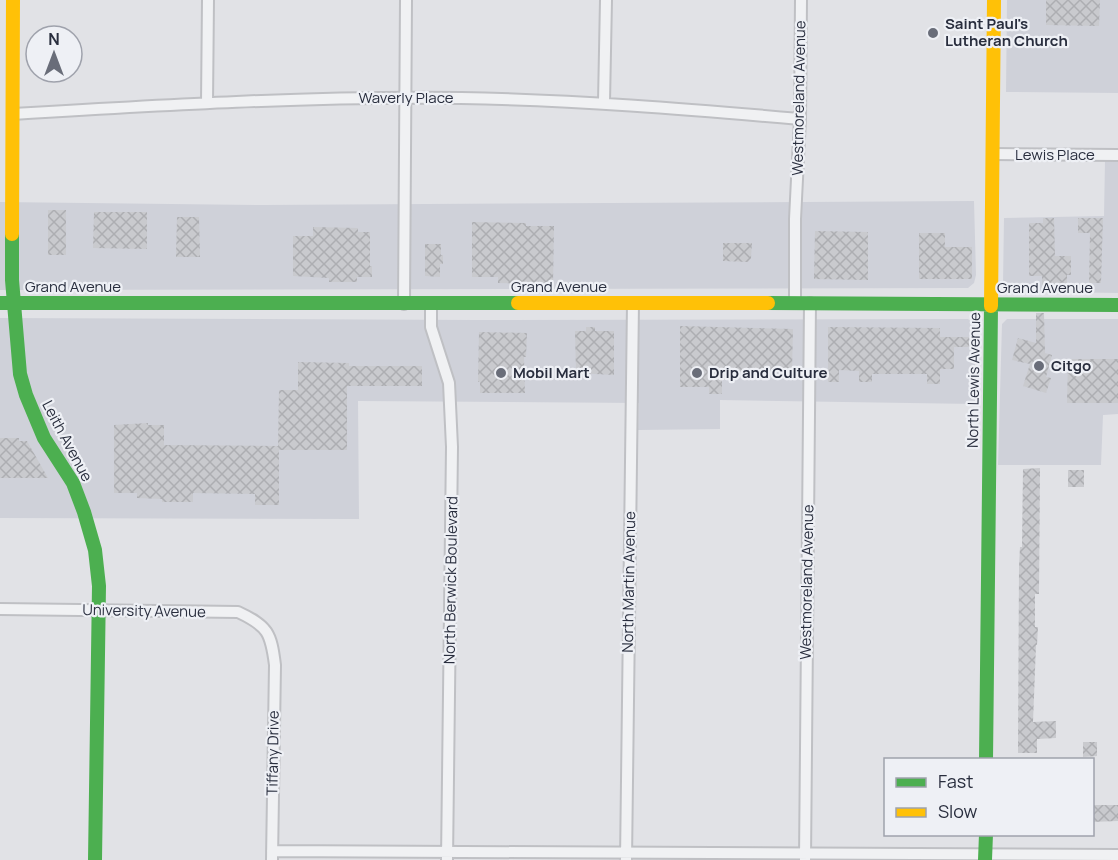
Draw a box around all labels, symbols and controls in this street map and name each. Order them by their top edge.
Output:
place label: Saint Paul's Lutheran Church [945,13,1068,51]
street label: Westmoreland Avenue [787,20,810,176]
north arrow [24,24,84,84]
marker: Saint Paul's Lutheran Church [926,26,940,40]
text: N [48,28,60,50]
street label: Waverly Place [358,87,454,108]
street label: Lewis Place [1015,144,1095,165]
street label: Grand Avenue [25,276,121,297]
street label: Grand Avenue [511,276,607,297]
street label: Grand Avenue [997,277,1093,298]
street label: North Lewis Avenue [962,312,985,448]
place label: Citgo [1051,355,1091,376]
marker: Citgo [1032,359,1046,373]
place label: Mobil Mart [513,362,590,383]
place label: Drip and Culture [709,362,828,383]
marker: Mobil Mart [494,366,508,380]
marker: Drip and Culture [690,366,704,380]
street label: Leith Avenue [37,396,98,485]
street label: North Berwick Boulevard [439,496,462,664]
street label: Westmoreland Avenue [795,504,818,660]
street label: North Martin Avenue [617,511,640,653]
street label: University Avenue [82,599,206,622]
street label: Tiffany Drive [261,710,284,796]
legend [884,758,1094,836]
text: Fast [938,769,973,793]
text: Slow [938,799,978,823]

